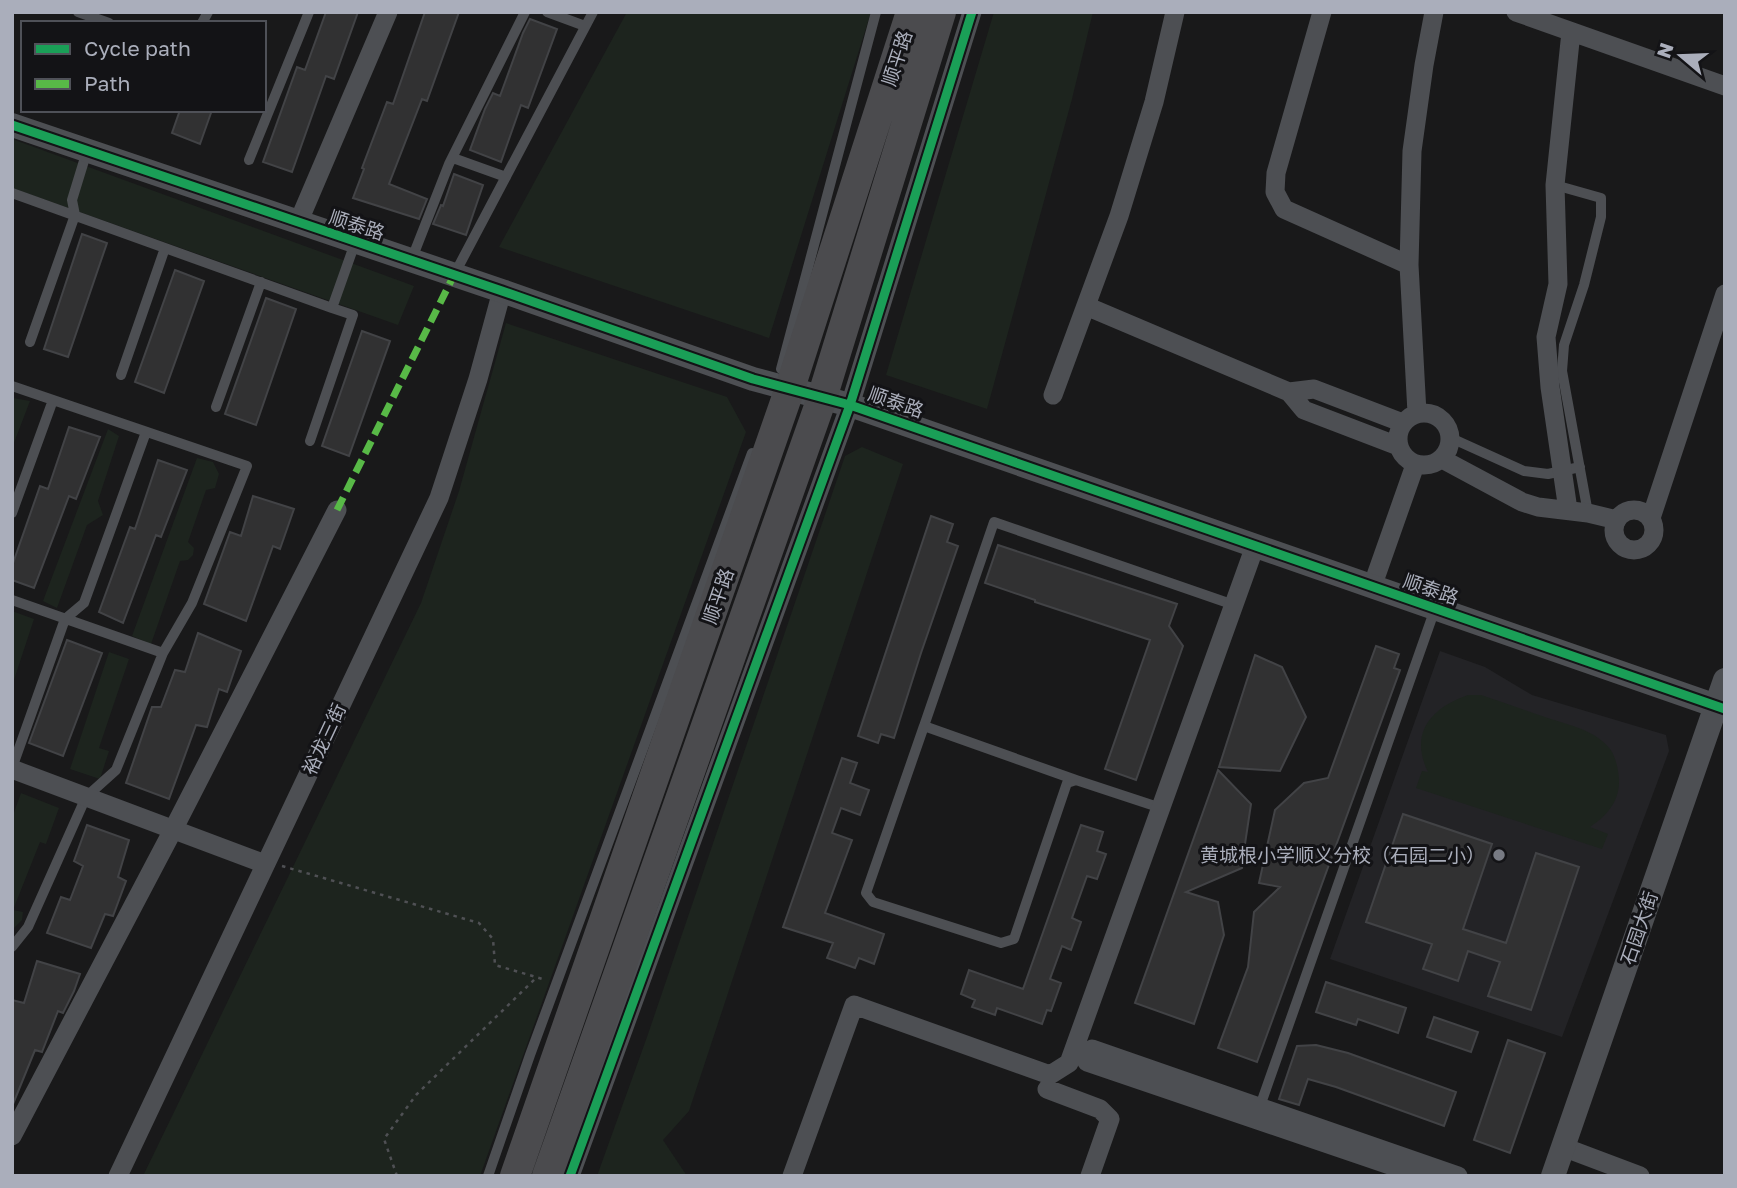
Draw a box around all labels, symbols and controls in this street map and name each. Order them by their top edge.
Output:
legend [21,21,266,112]
north arrow [1646,21,1716,91]
street label: 顺平路 [877,27,916,89]
text: Cycle path [84,35,191,61]
text: N [1651,40,1678,61]
text: Path [84,70,131,96]
street label: 顺泰路 [326,205,388,244]
street label: 顺泰路 [865,381,927,422]
street label: 顺平路 [697,565,738,627]
street label: 顺泰路 [1400,568,1462,609]
street label: 裕龙三街 [297,699,350,778]
place label: 黄城根小学顺义分校（石园二小） [1200,843,1485,866]
marker: 黄城根小学顺义分校（石园二小） [1491,847,1507,863]
street label: 石园大街 [1615,888,1662,968]

